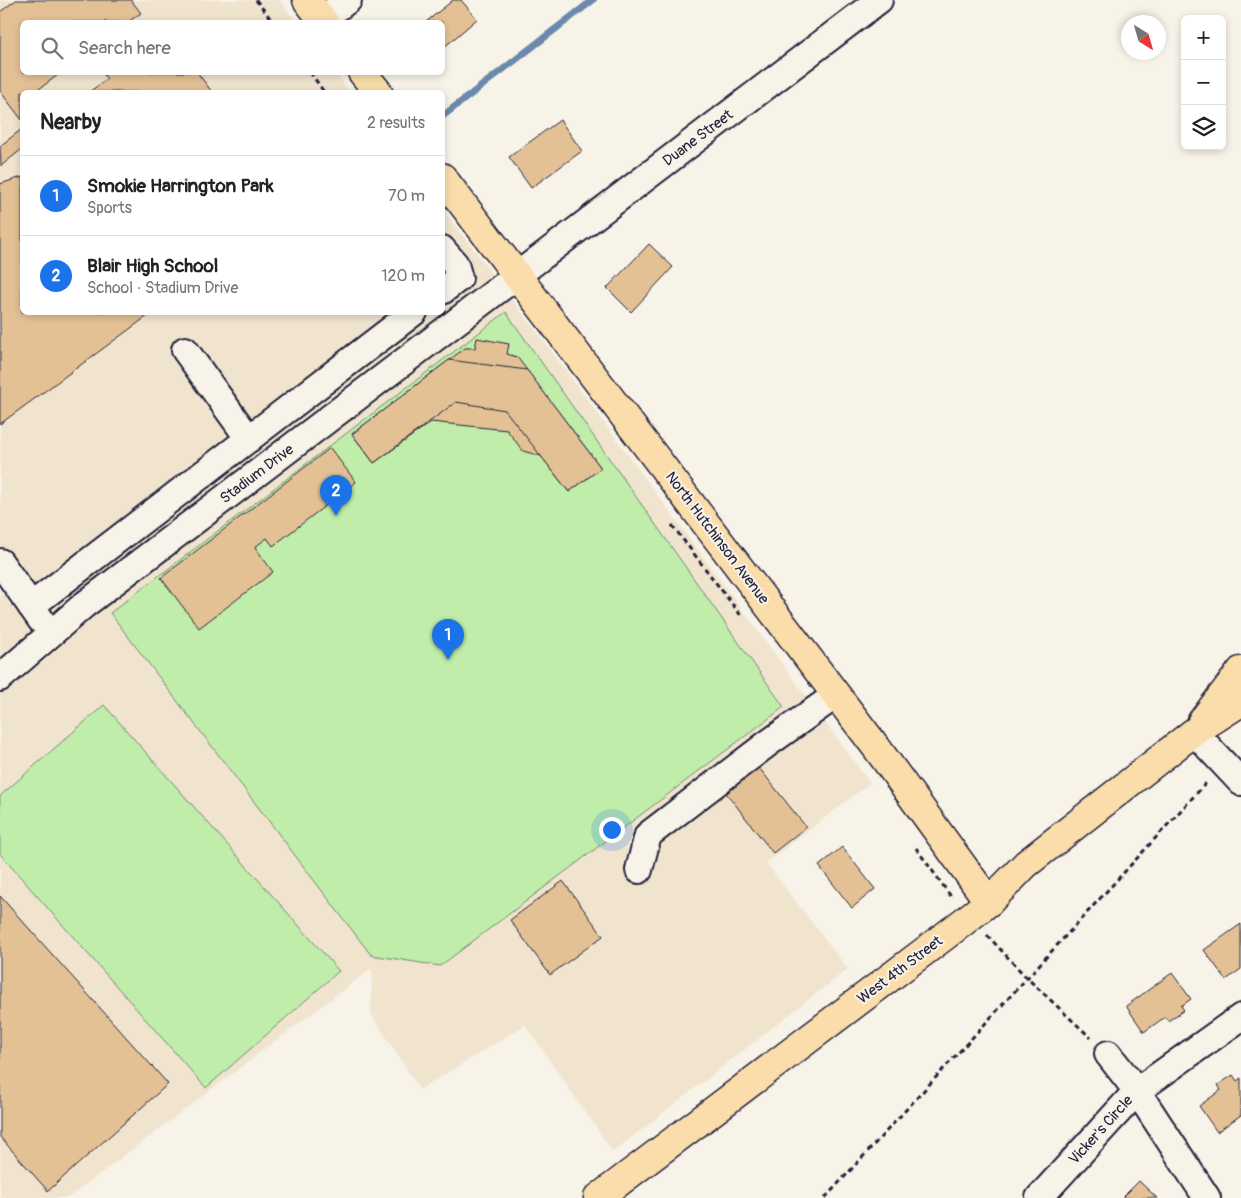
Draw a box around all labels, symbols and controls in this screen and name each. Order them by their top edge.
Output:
north arrow [1121,15,1166,60]
map controls [1181,15,1226,150]
button: + [1181,15,1226,60]
search box [20,20,445,75]
icon: search [38,34,66,62]
text: Search here [78,36,171,60]
button: − [1181,60,1226,105]
street label: Duane Street [659,105,738,171]
button: layers [1181,105,1226,150]
text: Nearby [40,109,101,136]
text: 2 results [367,113,425,133]
text: Smokie Harrington Park [87,174,274,198]
text: 1 [53,186,59,206]
text: 70 m [388,186,425,206]
text: Sports [87,198,132,218]
text: Blair High School [87,254,218,278]
text: 2 [52,266,60,286]
text: 120 m [381,266,425,286]
text: School · Stadium Drive [87,278,238,298]
street label: Stadium Drive [216,440,298,508]
street label: North Hutchinson Avenue [661,468,773,608]
pin: 2 [320,475,352,516]
pin: 1 [432,619,464,660]
your location [599,817,625,843]
street label: West 4th Street [854,931,947,1008]
street label: Vicker's Circle [1065,1091,1138,1169]

